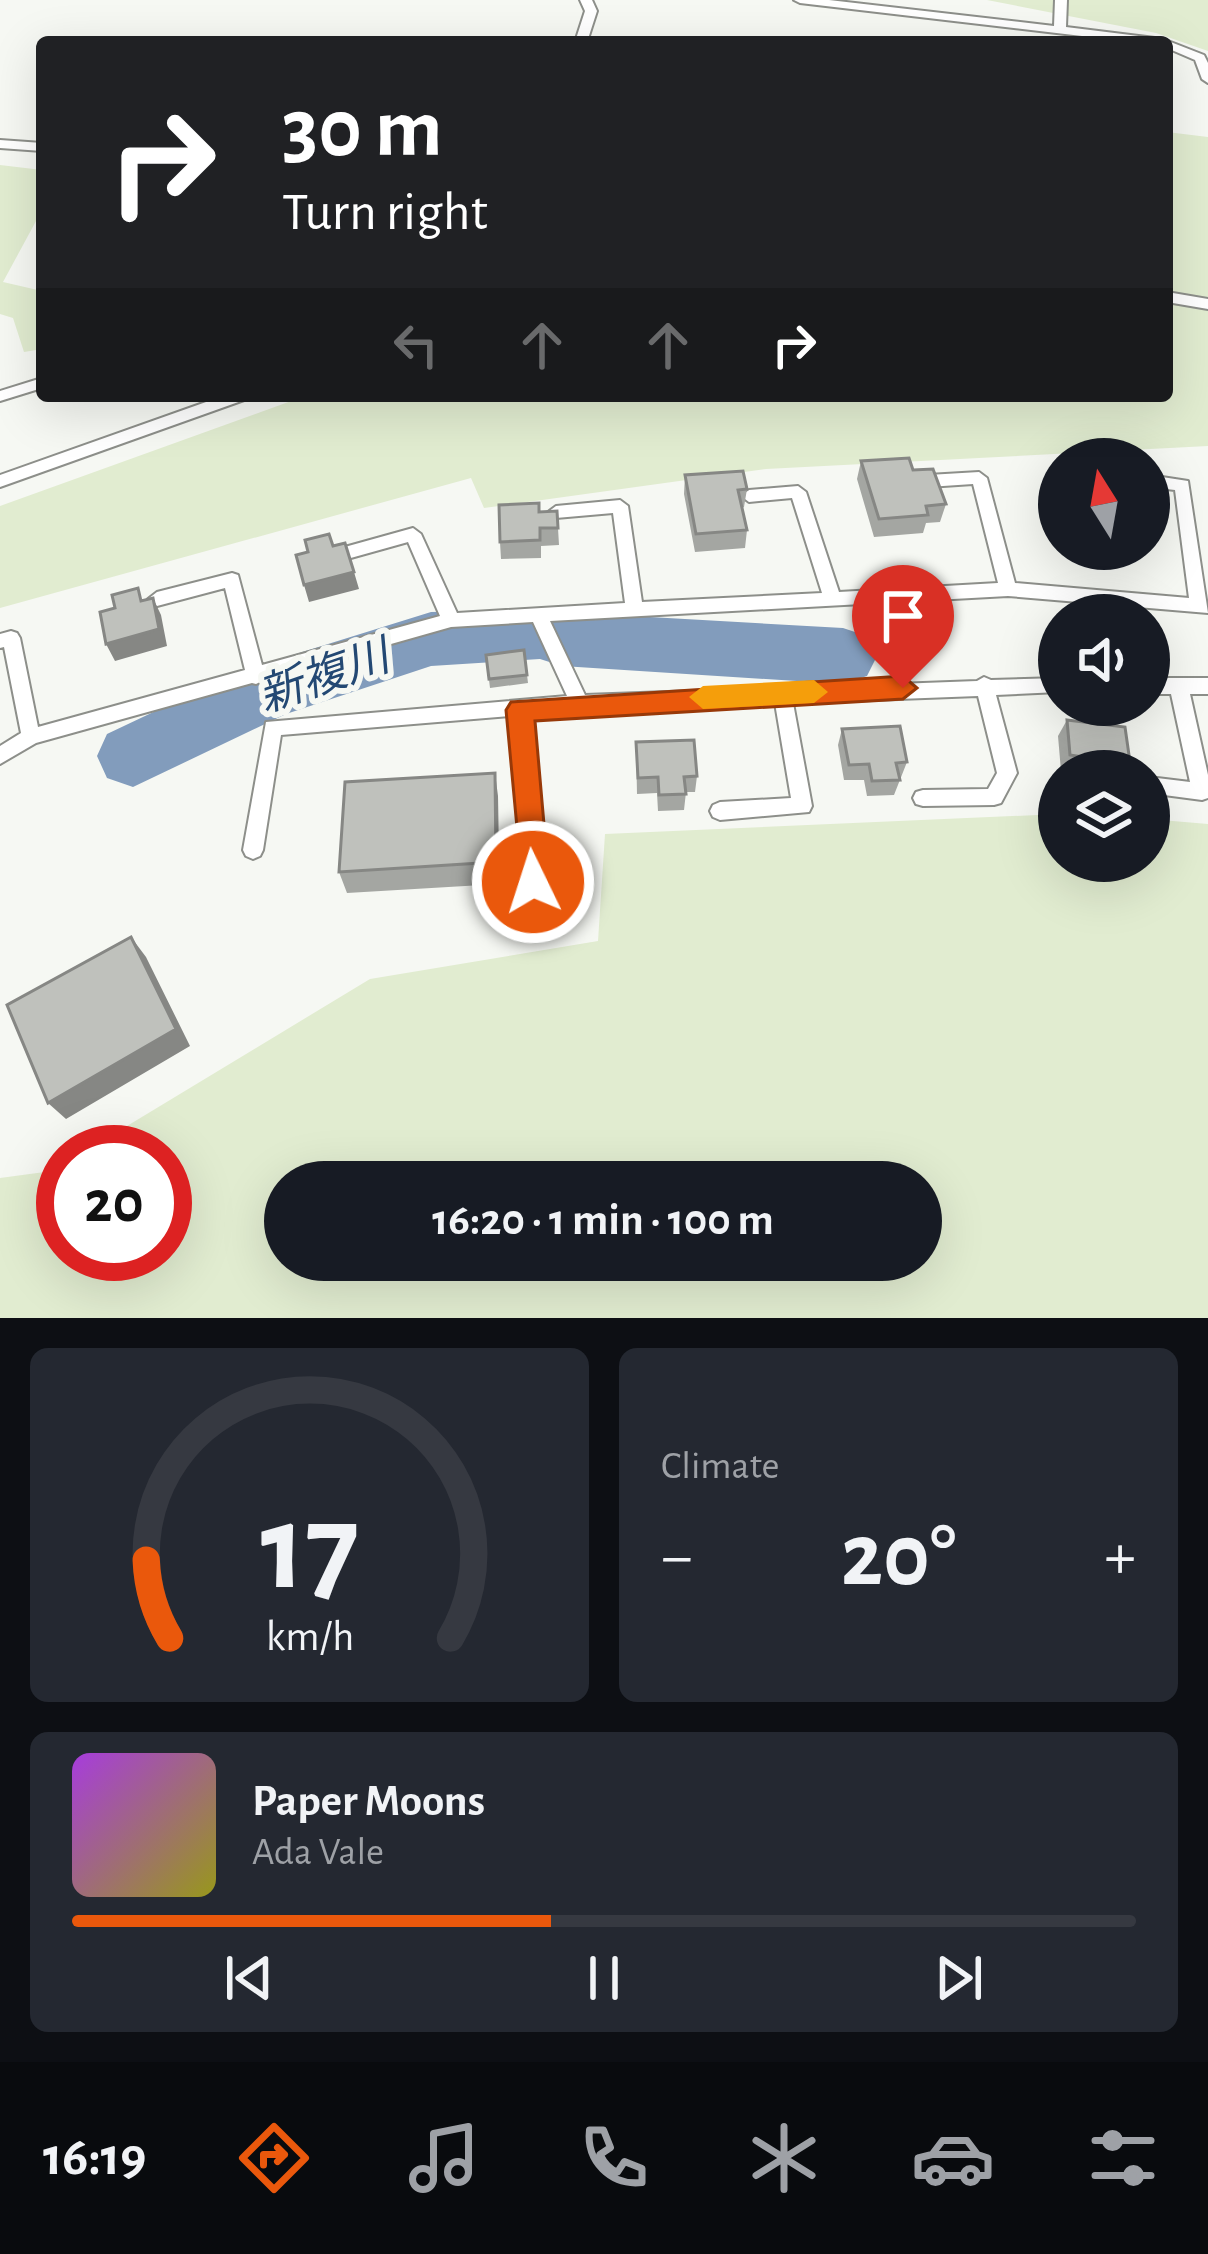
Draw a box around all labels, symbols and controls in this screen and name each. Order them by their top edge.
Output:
icon: right [84,84,240,240]
text: 30 m [282,88,442,172]
text: Turn right [282,186,488,240]
icon: left [383,312,449,378]
icon: ahead [509,312,575,378]
icon: ahead [635,312,701,378]
icon: right [761,312,827,378]
north arrow [1038,438,1170,570]
map controls [1038,438,1170,882]
pin [852,565,954,688]
icon: arrive [870,583,936,649]
button: sound [1038,594,1170,726]
water label: 新複川 [252,631,399,721]
button: layers [1038,750,1170,882]
position arrow [470,819,596,945]
speed limit sign: 20 [36,1125,192,1281]
text: 16:20 · 1 min · 100 m [432,1198,774,1243]
text: Climate [661,1447,779,1486]
text: 17 [260,1487,359,1612]
text: 20° [841,1512,956,1602]
text: − [661,1524,693,1590]
text: + [1104,1524,1136,1590]
text: km/h [265,1616,354,1659]
text: Paper Moons [252,1779,485,1824]
text: Ada Vale [252,1833,384,1872]
icon: previous [216,1945,282,2011]
icon: pause [571,1945,637,2011]
icon: next [926,1945,992,2011]
icon: directions [232,2116,316,2200]
icon: music [402,2116,486,2200]
icon: phone [572,2116,656,2200]
icon: climate [742,2116,826,2200]
icon: car [911,2116,995,2200]
icon: filters [1081,2116,1165,2200]
text: 16:19 [43,2131,146,2185]

